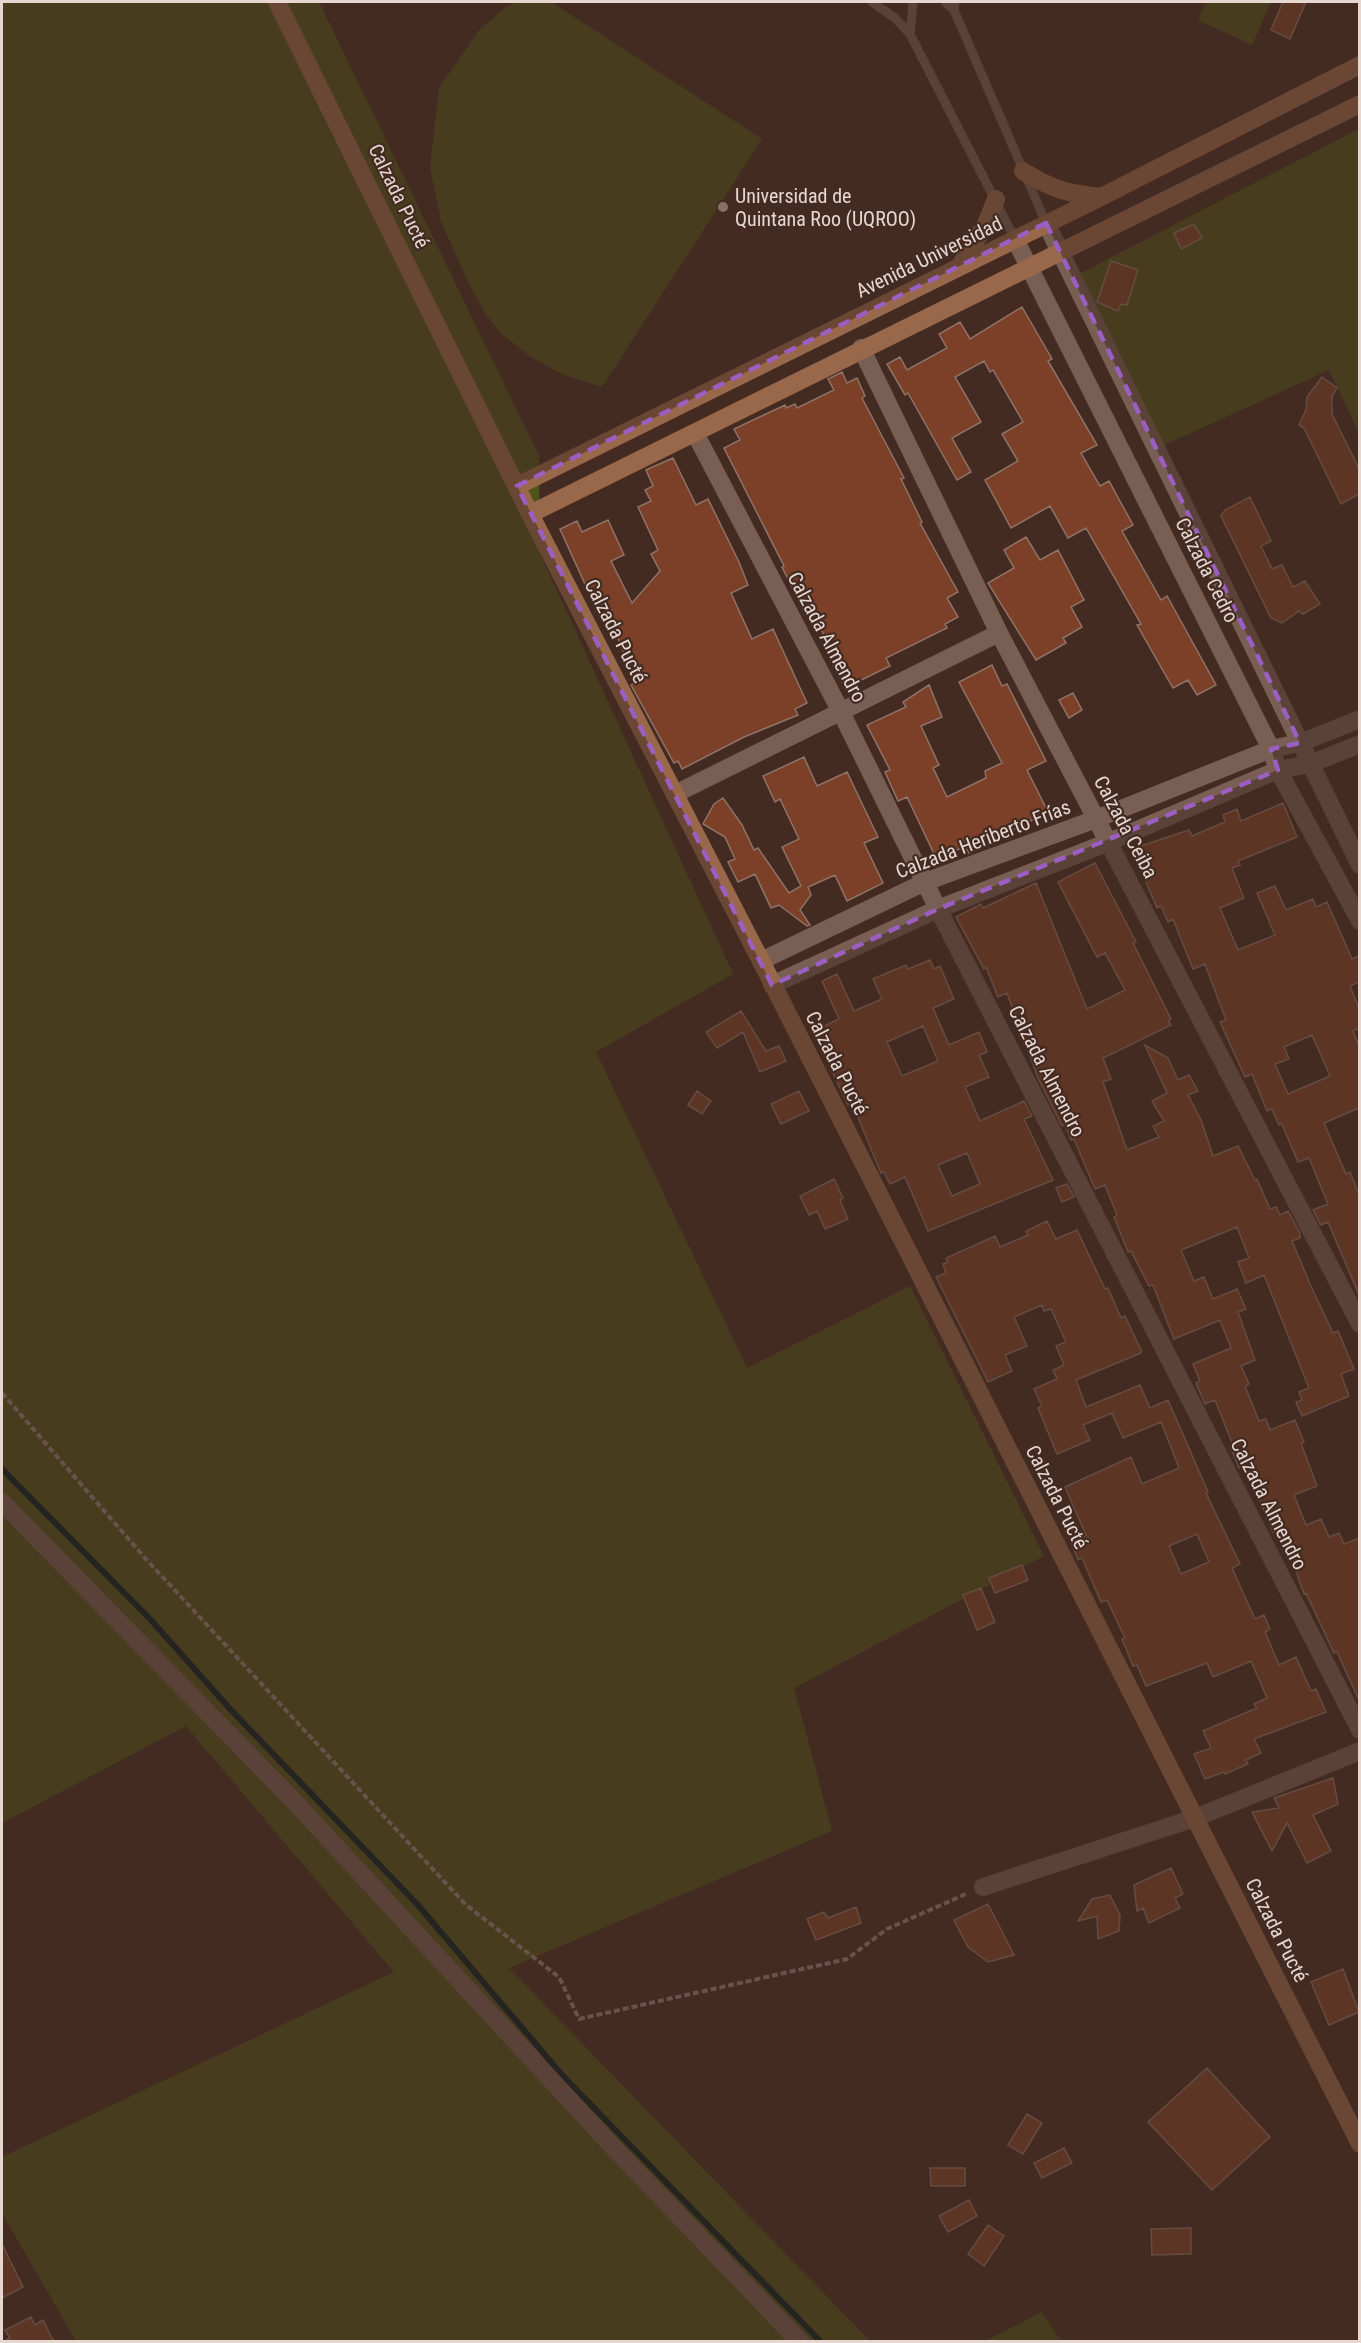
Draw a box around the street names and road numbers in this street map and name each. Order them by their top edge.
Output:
street label: Calzada Pucté [363,140,435,252]
street label: Avenida Universidad [852,211,1006,303]
street label: Calzada Cedro [1170,514,1244,626]
street label: Calzada Almendro [783,568,871,706]
street label: Calzada Pucté [580,575,652,687]
street label: Calzada Ceiba [1089,772,1163,882]
street label: Calzada Heriberto Frías [892,795,1074,883]
street label: Calzada Almendro [1004,1001,1090,1141]
street label: Calzada Pucté [801,1007,873,1119]
street label: Calzada Almendro [1226,1434,1312,1574]
street label: Calzada Pucté [1021,1441,1093,1553]
street label: Calzada Pucté [1241,1874,1313,1986]

